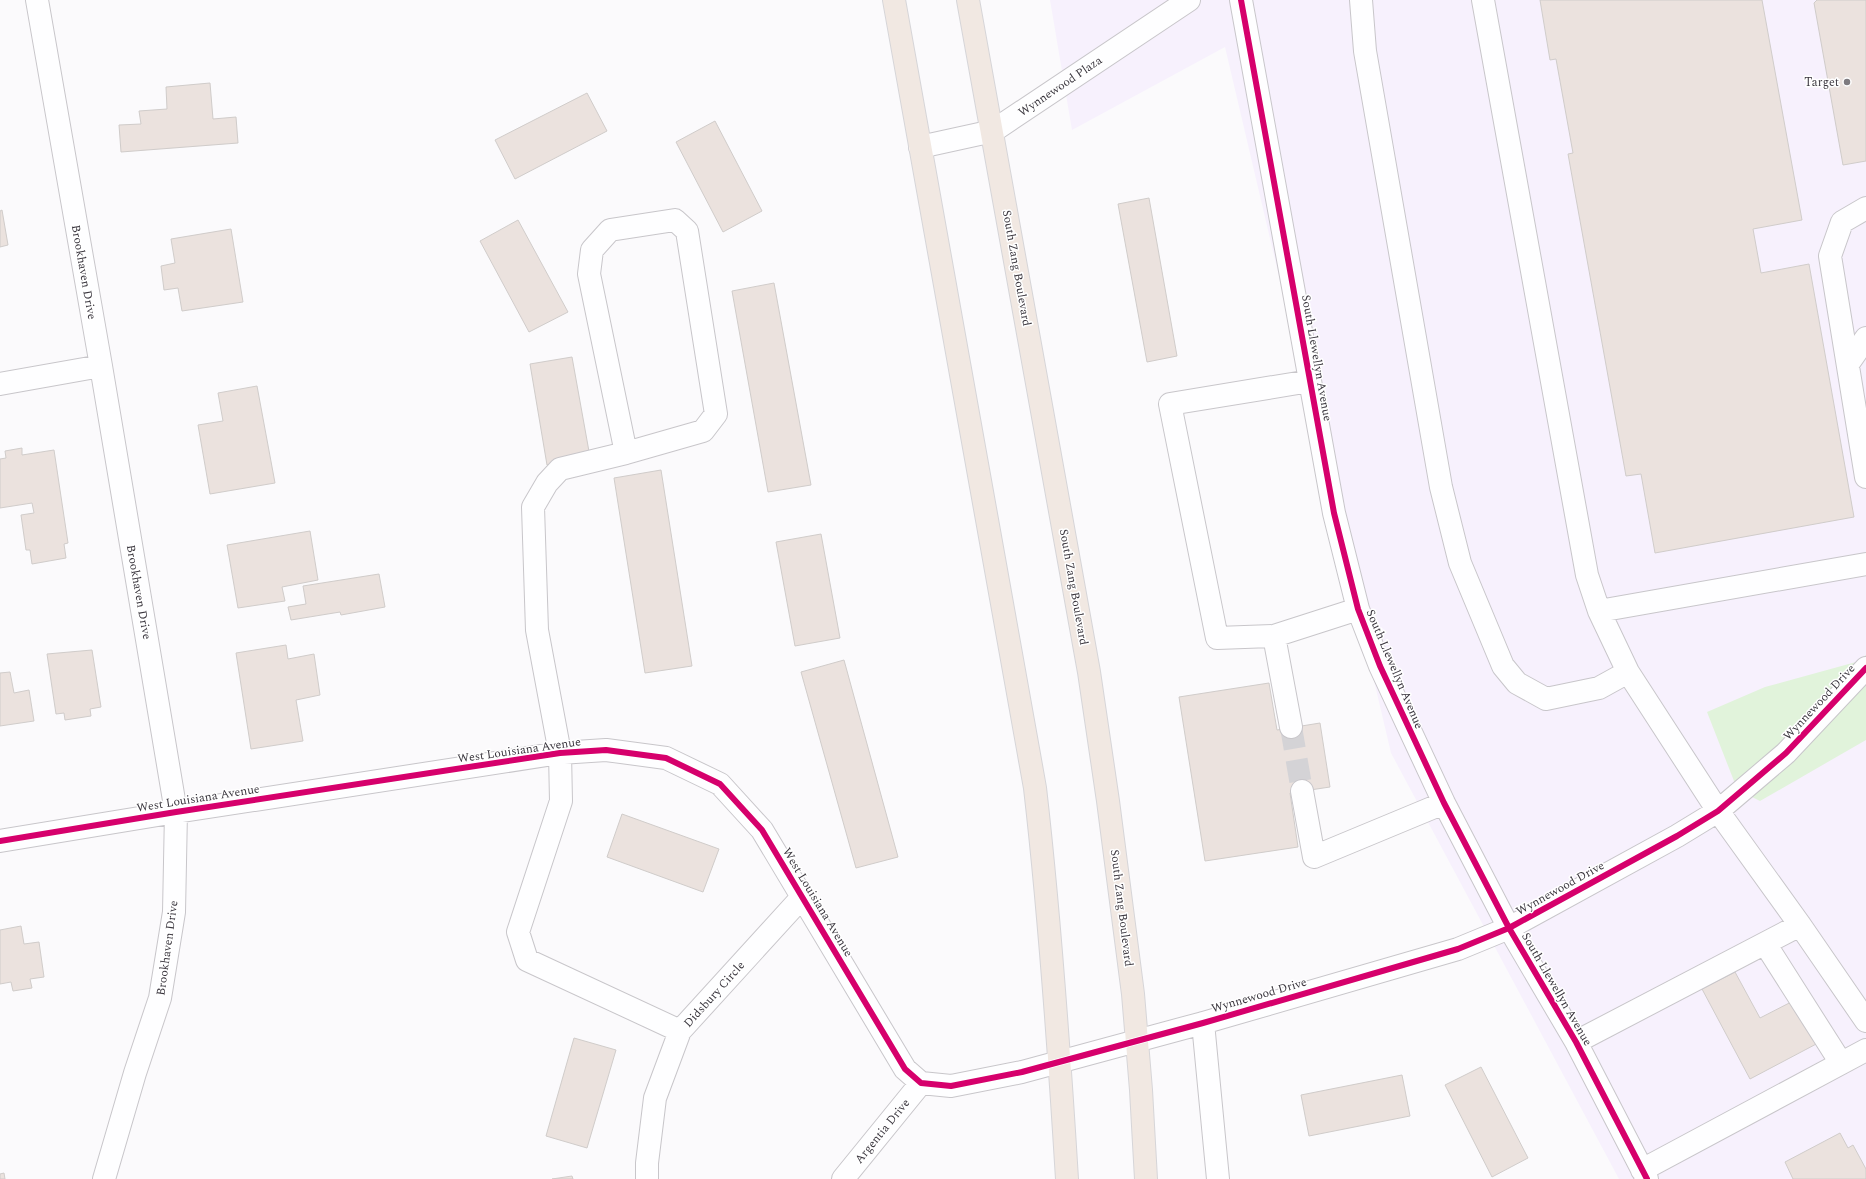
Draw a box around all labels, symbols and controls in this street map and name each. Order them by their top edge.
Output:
street label: Wynnewood Plaza [1014,51,1106,122]
place label: Target [1804,73,1839,92]
marker: Target [1842,77,1852,87]
street label: South Zang Boulevard [997,208,1036,328]
street label: Brookhaven Drive [66,223,101,321]
street label: South Llewellyn Avenue [1296,293,1337,423]
street label: South Zang Boulevard [1054,527,1093,647]
street label: Brookhaven Drive [121,543,156,641]
street label: South Llewellyn Avenue [1361,606,1428,732]
street label: Wynnewood Drive [1779,660,1860,745]
street label: West Louisiana Avenue [456,732,582,769]
street label: West Louisiana Avenue [135,779,261,818]
street label: West Louisiana Avenue [777,844,858,961]
street label: South Zang Boulevard [1105,848,1138,968]
street label: Wynnewood Drive [1513,856,1608,921]
street label: Brookhaven Drive [151,899,184,997]
street label: South Llewellyn Avenue [1516,929,1597,1050]
street label: Didsbury Circle [679,957,750,1032]
street label: Wynnewood Drive [1209,973,1309,1018]
street label: Argentia Drive [850,1094,915,1168]

